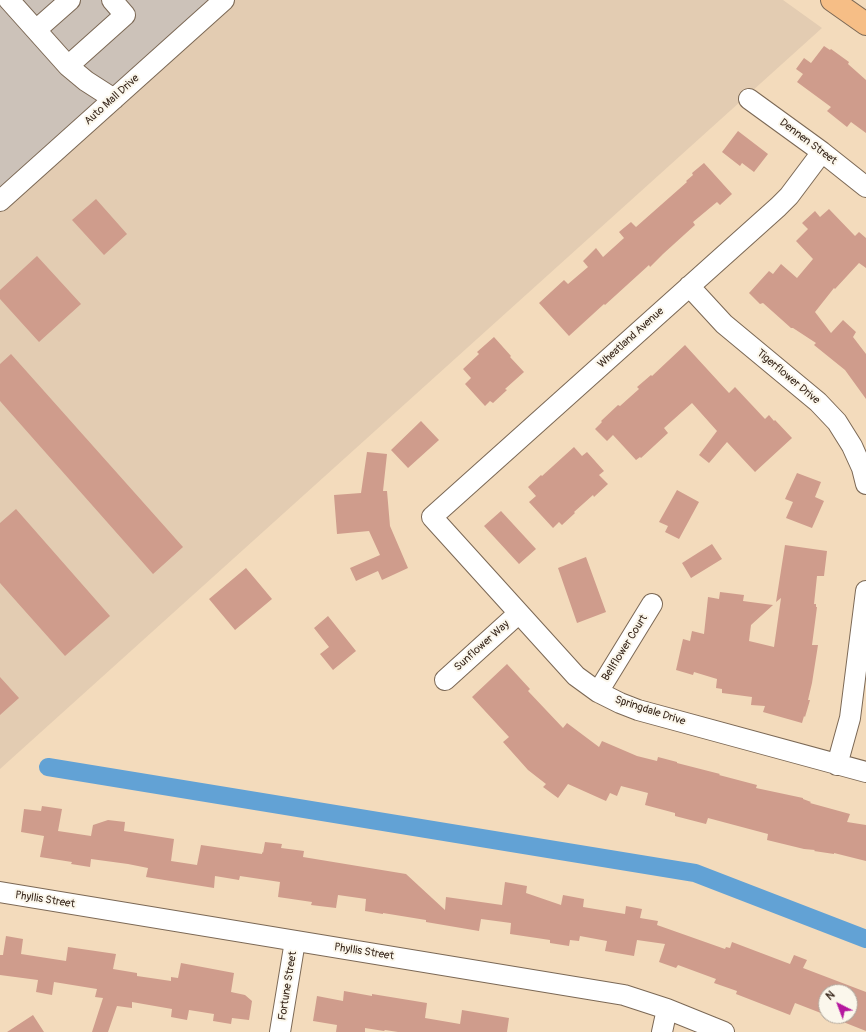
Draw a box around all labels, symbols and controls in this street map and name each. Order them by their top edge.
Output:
street label: Auto Mall Drive [82,72,142,128]
street label: Dennen Street [777,116,839,168]
street label: Wheatland Avenue [595,305,667,371]
street label: Tigerflower Drive [754,347,822,407]
street label: Bellflower Court [599,612,651,684]
street label: Sunflower Way [452,618,512,674]
street label: Springdale Drive [613,693,687,729]
street label: Phyllis Street [14,889,76,911]
street label: Phyllis Street [333,941,395,963]
street label: Fortune Street [276,951,300,1021]
north arrow [818,984,858,1024]
text: N [823,988,837,1003]

